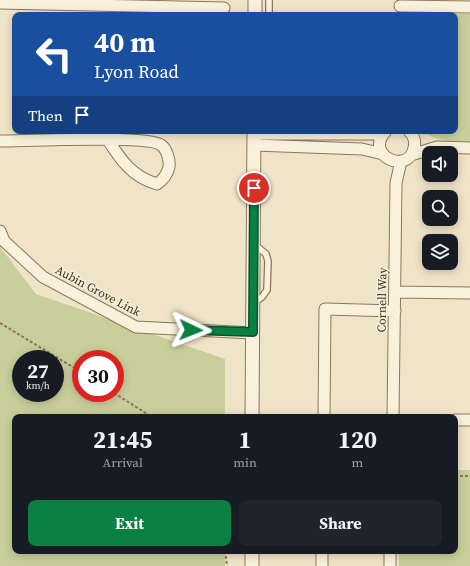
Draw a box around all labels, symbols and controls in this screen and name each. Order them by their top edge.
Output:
text: 40 m [94,23,156,61]
icon: left [28,28,80,80]
text: Lyon Road [94,59,179,84]
icon: arrive [71,104,93,126]
text: Then [28,105,63,126]
map controls [422,146,458,270]
button: sound [422,146,458,182]
pin [237,171,271,205]
icon: arrive [243,177,265,199]
button: search [422,190,458,226]
button: layers [422,234,458,270]
street label: Aubin Grove Link [53,262,144,320]
street label: Cornell Way [373,267,391,333]
position arrow [170,309,212,351]
speed limit sign: 30 [72,350,124,402]
text: 27 [27,357,49,385]
text: km/h [26,379,50,392]
text: 21:45 [93,423,152,456]
text: 1 [239,423,252,456]
text: 120 [338,423,377,456]
text: Arrival [103,454,143,471]
text: min [233,454,257,471]
text: m [352,454,363,471]
button: Exit [28,500,231,546]
button: Share [239,500,442,546]

